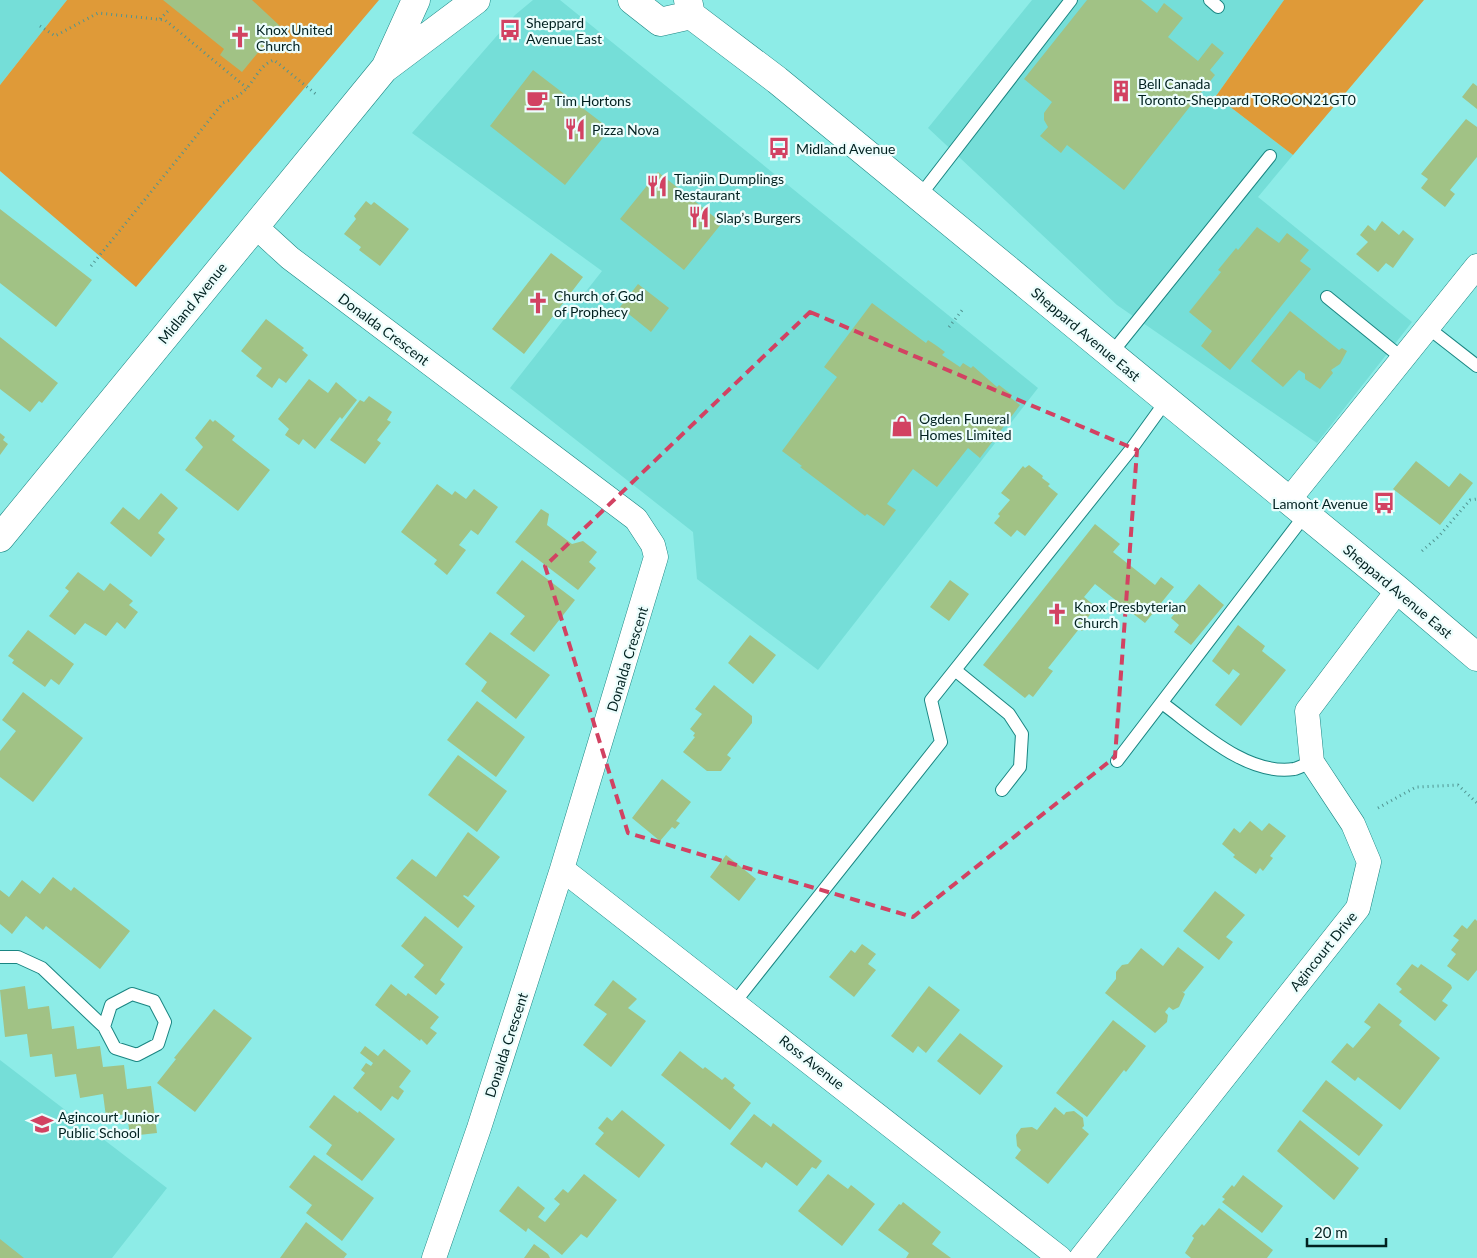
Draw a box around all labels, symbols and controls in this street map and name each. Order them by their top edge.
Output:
place label: Sheppard Avenue East [526,14,602,47]
bus stop icon: Sheppard Avenue East [497,17,523,43]
place label: Knox United Church [256,21,333,54]
church icon: Knox United Church [227,24,253,50]
place label: Bell Canada Toronto-Sheppard TOROON21GT0 [1138,75,1356,108]
building icon: Bell Canada Toronto-Sheppard TOROON21GT0 [1108,78,1134,104]
cafe icon: Tim Hortons [524,87,550,113]
place label: Tim Hortons [554,92,631,109]
restaurant icon: Pizza Nova [562,116,588,142]
place label: Pizza Nova [592,121,659,138]
bus stop icon: Midland Avenue [766,135,792,161]
place label: Midland Avenue [796,140,895,157]
place label: Tianjin Dumplings Restaurant [674,170,784,203]
restaurant icon: Tianjin Dumplings Restaurant [644,173,670,199]
restaurant icon: Slap’s Burgers [686,204,712,230]
place label: Slap’s Burgers [716,209,801,226]
street label: Midland Avenue [154,259,230,347]
street label: Sheppard Avenue East [1028,283,1144,385]
place label: Church of God of Prophecy [554,287,644,320]
street label: Donalda Crescent [335,289,433,369]
church icon: Church of God of Prophecy [525,290,551,316]
place label: Ogden Funeral Homes Limited [919,410,1012,443]
shop icon: Ogden Funeral Homes Limited [889,413,915,439]
bus stop icon: Lamont Avenue [1371,490,1397,516]
place label: Lamont Avenue [1272,495,1368,512]
street label: Sheppard Avenue East [1340,540,1456,642]
place label: Knox Presbyterian Church [1074,598,1186,631]
church icon: Knox Presbyterian Church [1044,601,1070,627]
street label: Donalda Crescent [603,604,651,714]
street label: Agincourt Drive [1286,908,1360,994]
street label: Donalda Crescent [481,990,531,1100]
street label: Ross Avenue [776,1031,848,1093]
place label: Agincourt Junior Public School [58,1108,159,1141]
school or university icon: Agincourt Junior Public School [29,1111,55,1137]
scale bar [1307,1216,1386,1248]
text: 20 m [1314,1223,1348,1241]

